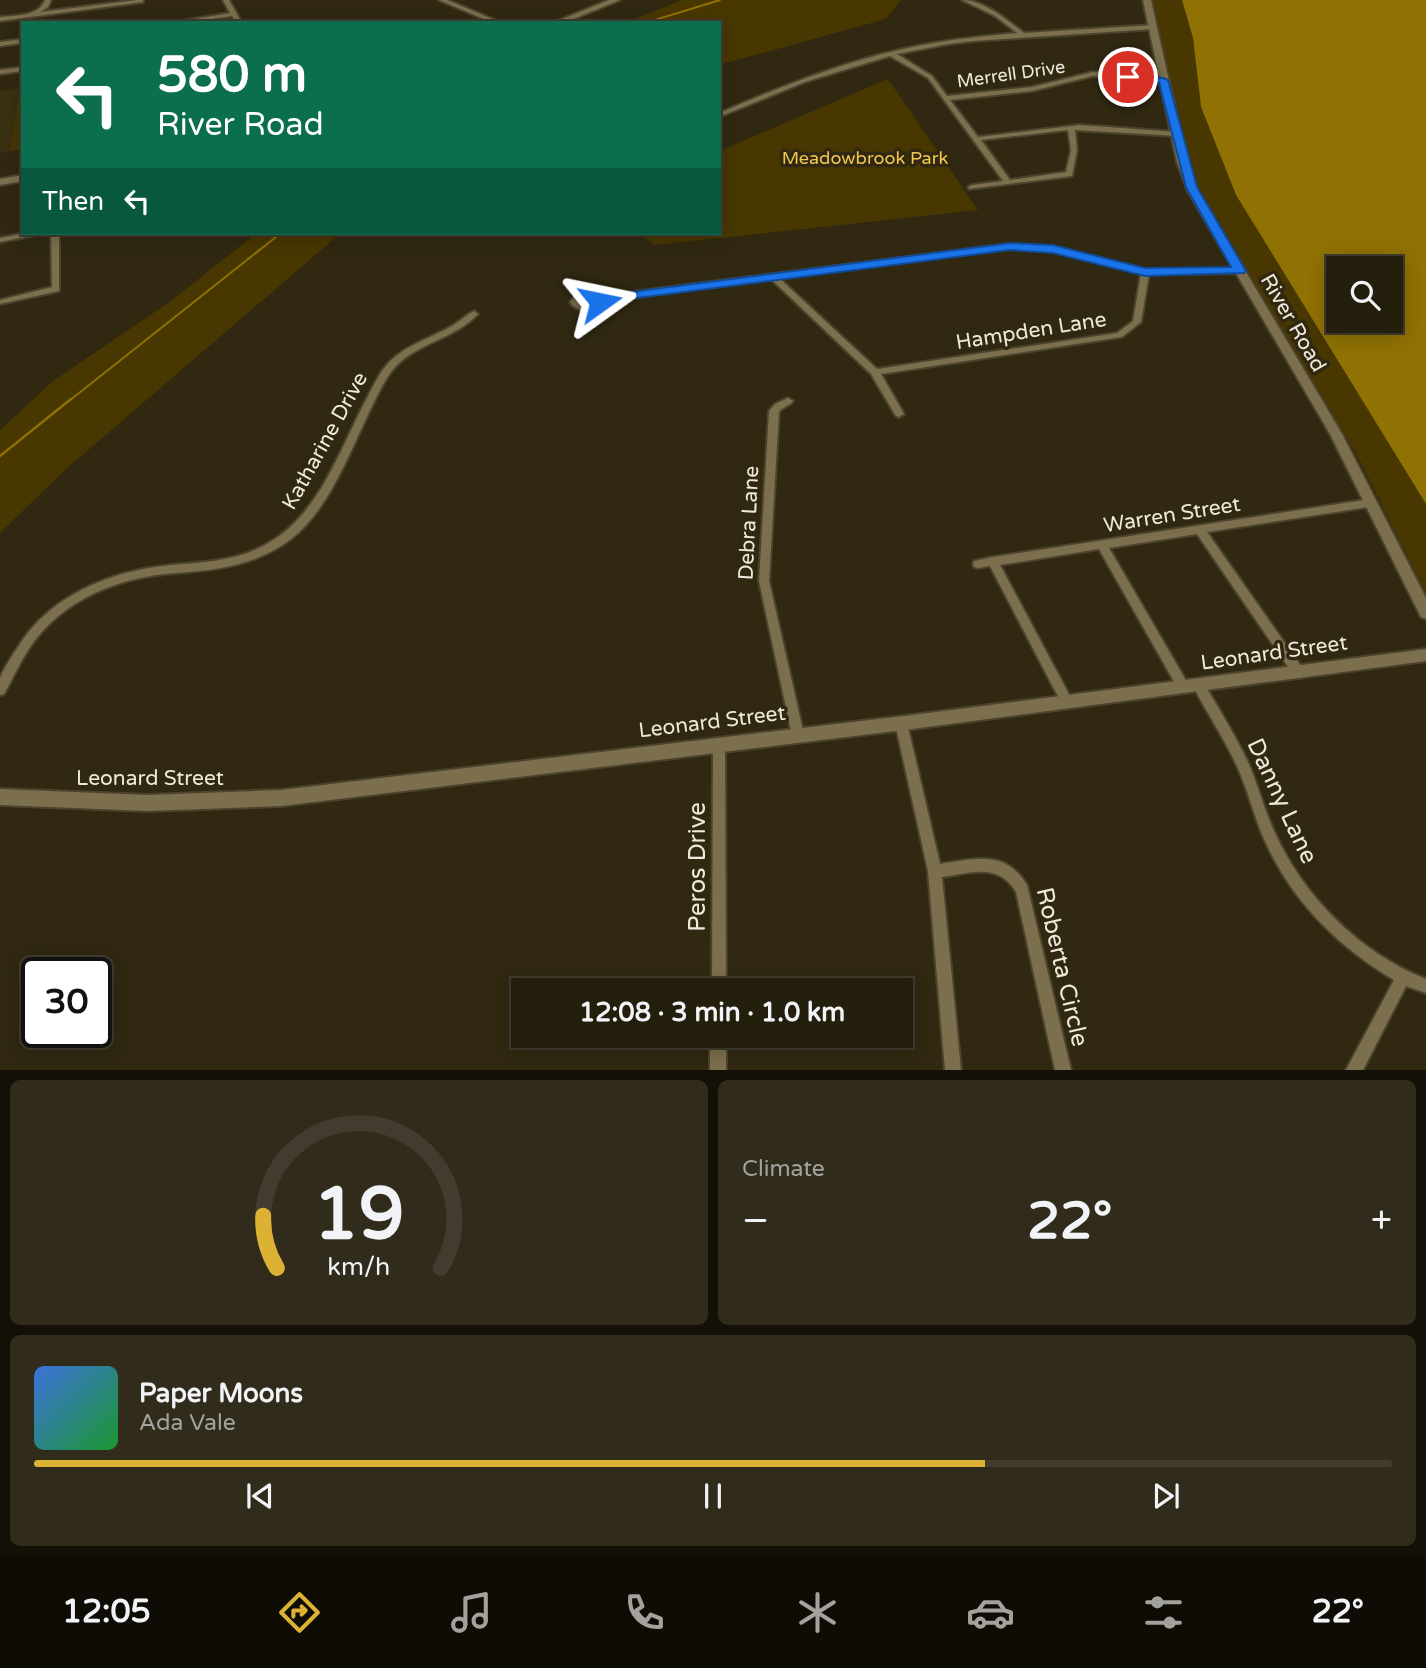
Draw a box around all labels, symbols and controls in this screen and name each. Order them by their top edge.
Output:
text: 580 m [157,46,307,105]
pin [1098,47,1158,107]
icon: left [42,49,133,140]
street label: Merrell Drive [955,56,1067,92]
icon: arrive [1109,58,1147,96]
text: River Road [157,106,324,144]
park label: Meadowbrook Park [782,147,949,169]
icon: left [118,182,156,220]
text: Then [42,186,104,217]
map controls [1326,256,1403,333]
button: search [1326,256,1403,333]
position arrow [563,265,637,339]
street label: River Road [1255,269,1331,377]
street label: Hampden Lane [954,307,1108,355]
street label: Katharine Drive [277,368,373,514]
street label: Debra Lane [734,465,764,581]
street label: Warren Street [1102,492,1242,538]
street label: Leonard Street [1199,630,1349,676]
street label: Leonard Street [637,701,787,743]
street label: Danny Lane [1240,734,1324,868]
street label: Leonard Street [76,766,224,791]
street label: Peros Drive [683,802,712,932]
street label: Roberta Circle [1030,885,1094,1049]
speed limit sign: 30 [21,957,112,1048]
text: 12:08 · 3 min · 1.0 km [579,997,845,1028]
text: Climate [742,1155,825,1183]
text: 19 [313,1172,405,1260]
text: 22° [1027,1190,1112,1253]
text: − [742,1198,769,1244]
text: + [1371,1198,1392,1244]
text: km/h [328,1252,390,1282]
text: Paper Moons [139,1378,303,1409]
text: Ada Vale [139,1409,236,1437]
icon: previous [241,1477,279,1515]
icon: pause [694,1477,732,1515]
icon: next [1147,1477,1185,1515]
icon: directions [275,1588,324,1637]
icon: music [447,1588,496,1637]
icon: phone [620,1588,669,1637]
icon: climate [793,1588,842,1637]
icon: car [966,1588,1015,1637]
icon: filters [1139,1588,1188,1637]
text: 12:05 [62,1593,151,1631]
text: 22° [1312,1593,1364,1631]

